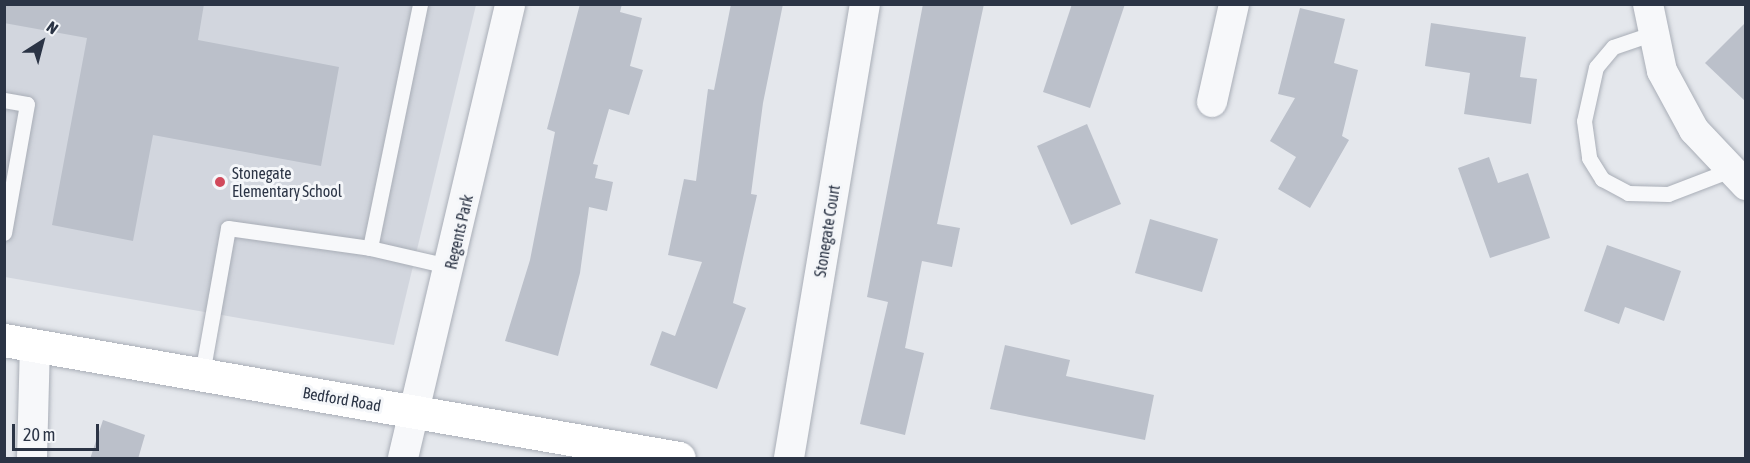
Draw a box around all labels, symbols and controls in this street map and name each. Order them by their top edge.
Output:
north arrow [12,12,72,72]
text: N [43,17,62,37]
place label: Stonegate Elementary School [232,163,342,201]
marker: Stonegate Elementary School [213,175,227,189]
street label: Stonegate Court [810,183,844,279]
street label: Regents Park [441,193,477,271]
street label: Bedford Road [301,383,383,415]
scale bar [15,412,102,450]
text: 20 m [23,424,55,445]

